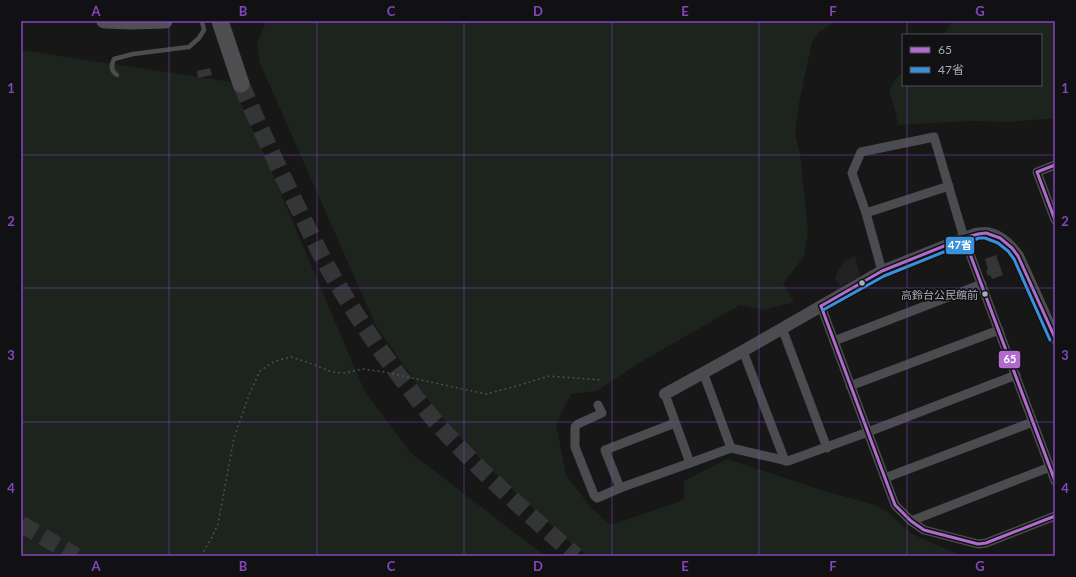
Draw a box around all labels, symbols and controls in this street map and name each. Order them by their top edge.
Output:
text: A [90,3,101,19]
text: B [239,3,248,19]
text: C [387,3,396,19]
text: D [533,3,543,19]
text: E [681,3,689,19]
text: F [829,3,837,19]
text: G [975,3,985,19]
legend [902,34,1042,86]
text: 65 [938,42,952,57]
text: 47省 [938,62,964,77]
text: 1 [7,80,15,96]
text: 1 [1061,80,1069,96]
text: 2 [7,213,15,229]
text: 2 [1061,213,1069,229]
line badge: 47省 [945,236,975,255]
text: 47省 [948,238,972,251]
unlabelled marker [857,278,867,288]
place label: 高鈴台公民館前 [901,288,978,301]
marker: 高鈴台公民館前 [980,289,990,299]
text: 3 [7,347,15,363]
text: 3 [1061,347,1069,363]
line badge: 65 [998,350,1021,369]
text: 65 [1004,352,1016,365]
text: 4 [7,480,15,496]
text: 4 [1061,480,1069,496]
text: A [90,558,101,574]
text: B [239,558,248,574]
text: C [387,558,396,574]
text: D [533,558,543,574]
text: E [681,558,689,574]
text: F [829,558,837,574]
text: G [975,558,985,574]

